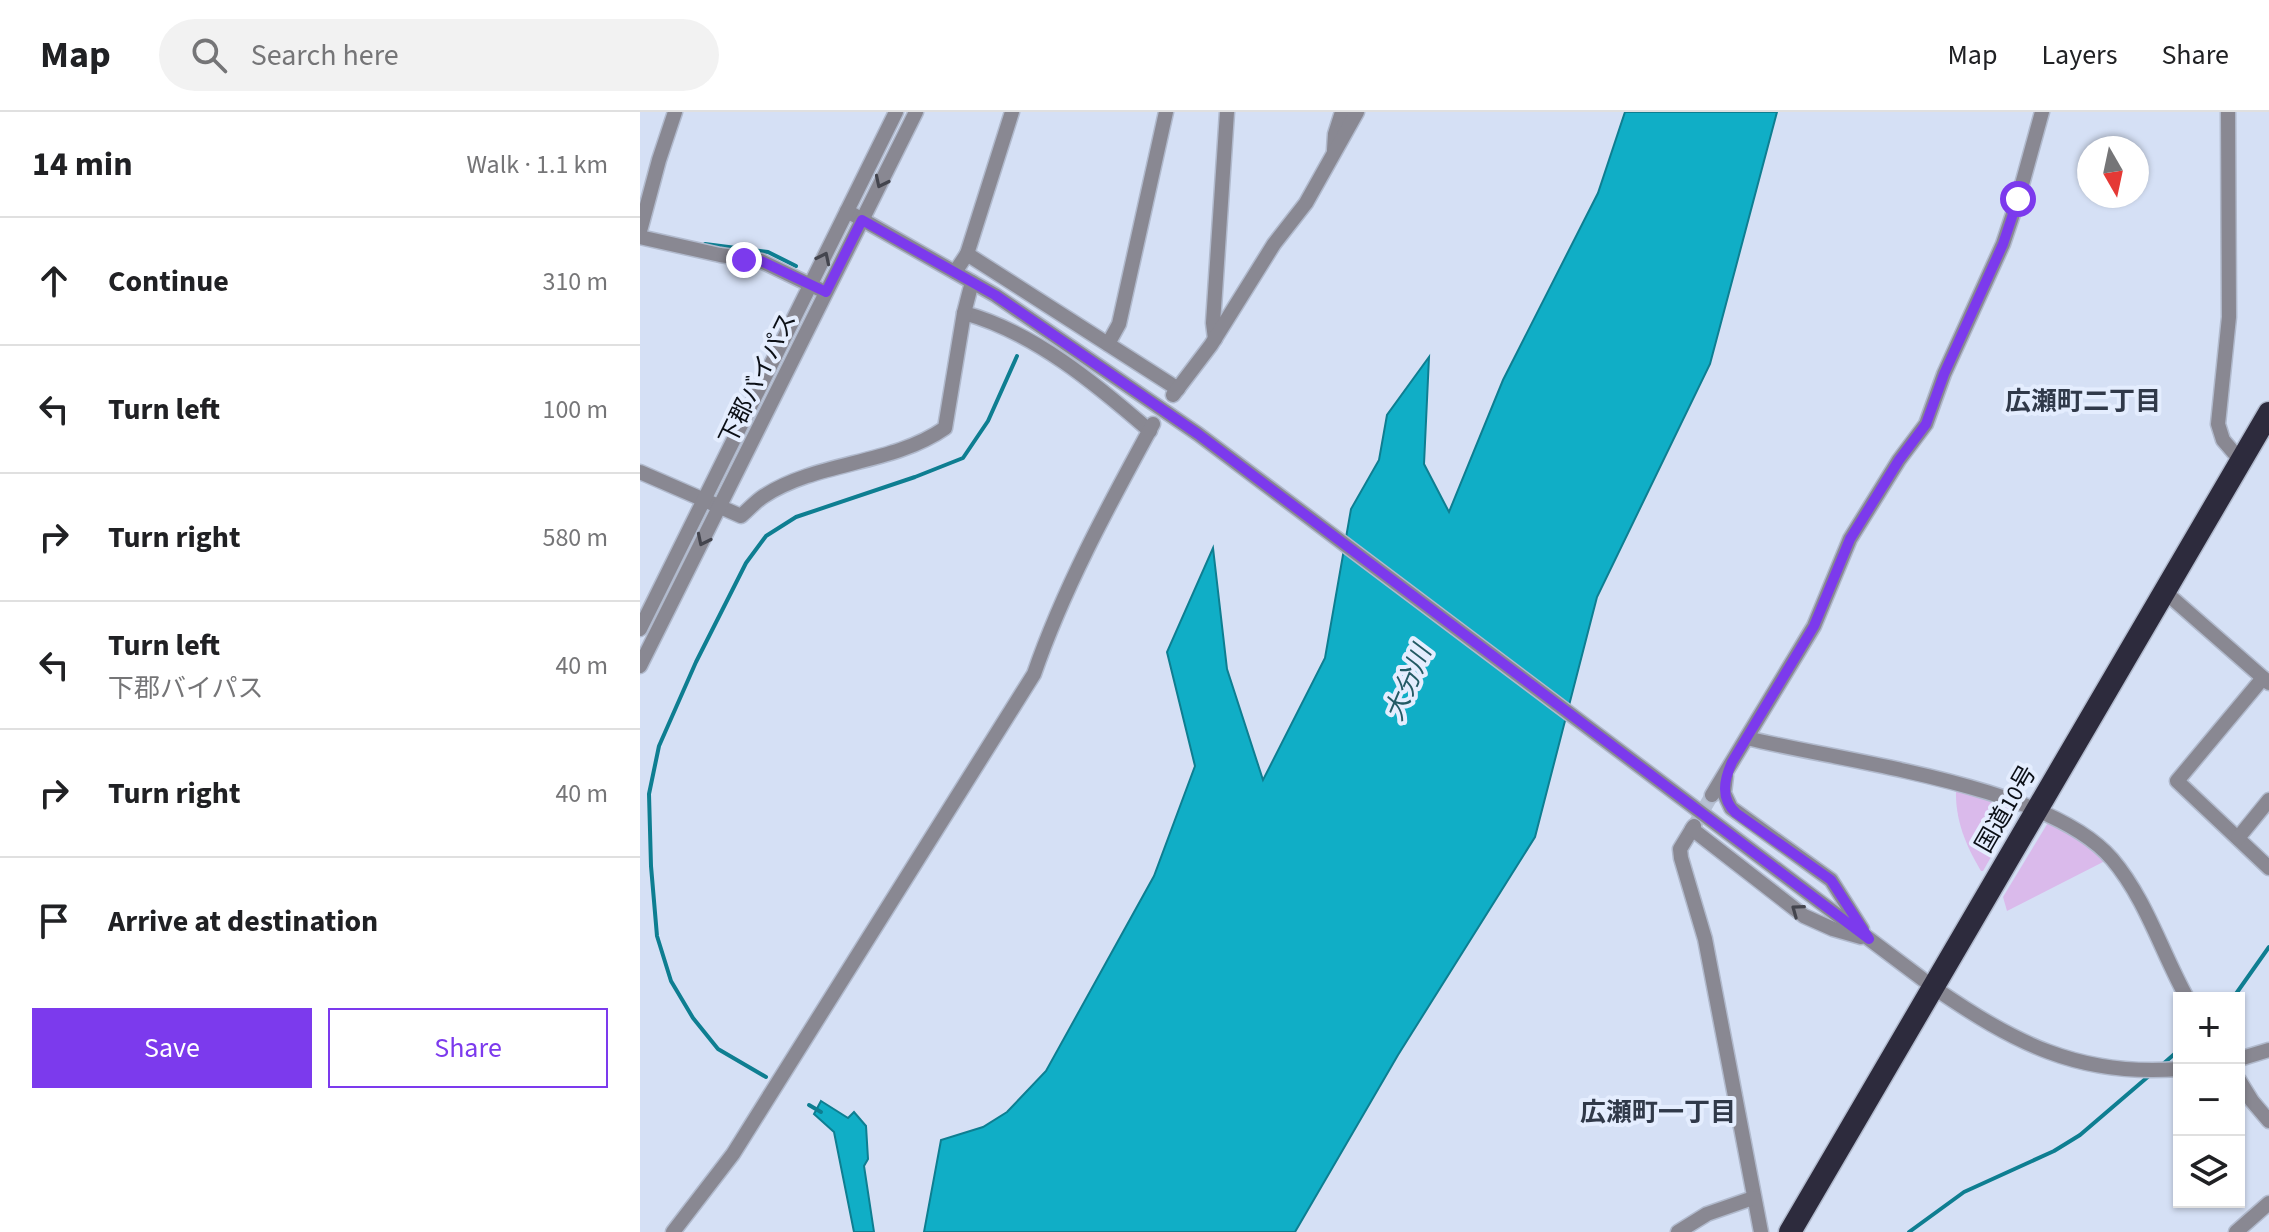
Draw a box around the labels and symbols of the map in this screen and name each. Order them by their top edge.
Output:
north arrow [2077,136,2149,208]
one-way arrow [875,173,891,188]
route start [2000,181,2036,217]
route end [726,242,762,278]
one-way arrow [814,251,830,266]
street label: 下郡バイパス [711,307,805,451]
district label: 広瀬町二丁目 [2005,383,2161,420]
one-way arrow [697,531,712,546]
water label: 大分川 [1376,637,1441,726]
street label: 国道10号 [1967,759,2045,859]
one-way arrow [1792,906,1806,920]
district label: 広瀬町一丁目 [1580,1094,1736,1131]

